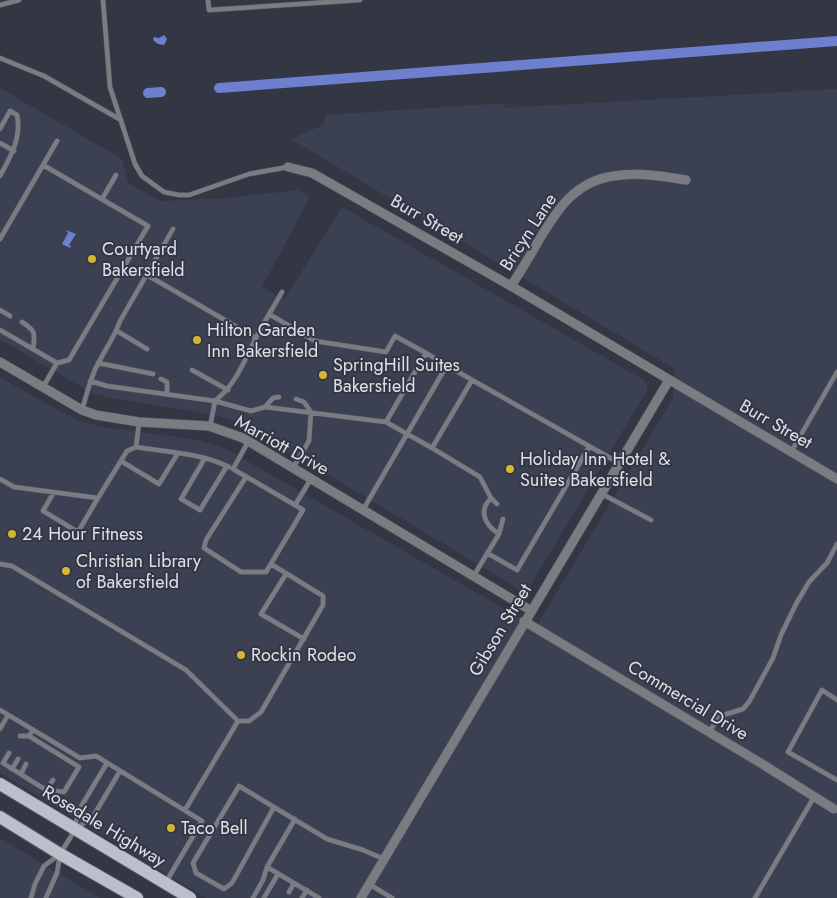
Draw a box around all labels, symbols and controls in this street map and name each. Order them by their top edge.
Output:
street label: Burr Street [386,188,469,251]
street label: Bricyn Lane [493,188,563,276]
place label: Courtyard Bakersfield [102,236,185,283]
marker: Courtyard Bakersfield [86,253,98,265]
place label: Hilton Garden Inn Bakersfield [207,317,318,364]
marker: Hilton Garden Inn Bakersfield [191,334,203,346]
place label: SpringHill Suites Bakersfield [333,352,460,399]
marker: SpringHill Suites Bakersfield [317,369,329,381]
street label: Burr Street [735,393,818,456]
street label: Marriott Drive [230,408,334,482]
place label: Holiday Inn Hotel & Suites Bakersfield [520,446,670,493]
marker: Holiday Inn Hotel & Suites Bakersfield [504,463,516,475]
place label: 24 Hour Fitness [22,521,143,547]
marker: 24 Hour Fitness [6,528,18,540]
place label: Christian Library of Bakersfield [76,548,201,595]
marker: Christian Library of Bakersfield [60,565,72,577]
street label: Gibson Street [462,578,538,681]
place label: Rockin Rodeo [251,642,356,668]
marker: Rockin Rodeo [235,649,247,661]
street label: Commercial Drive [623,654,753,746]
street label: Rosedale Highway [37,779,171,873]
place label: Taco Bell [181,815,248,841]
marker: Taco Bell [165,822,177,834]

